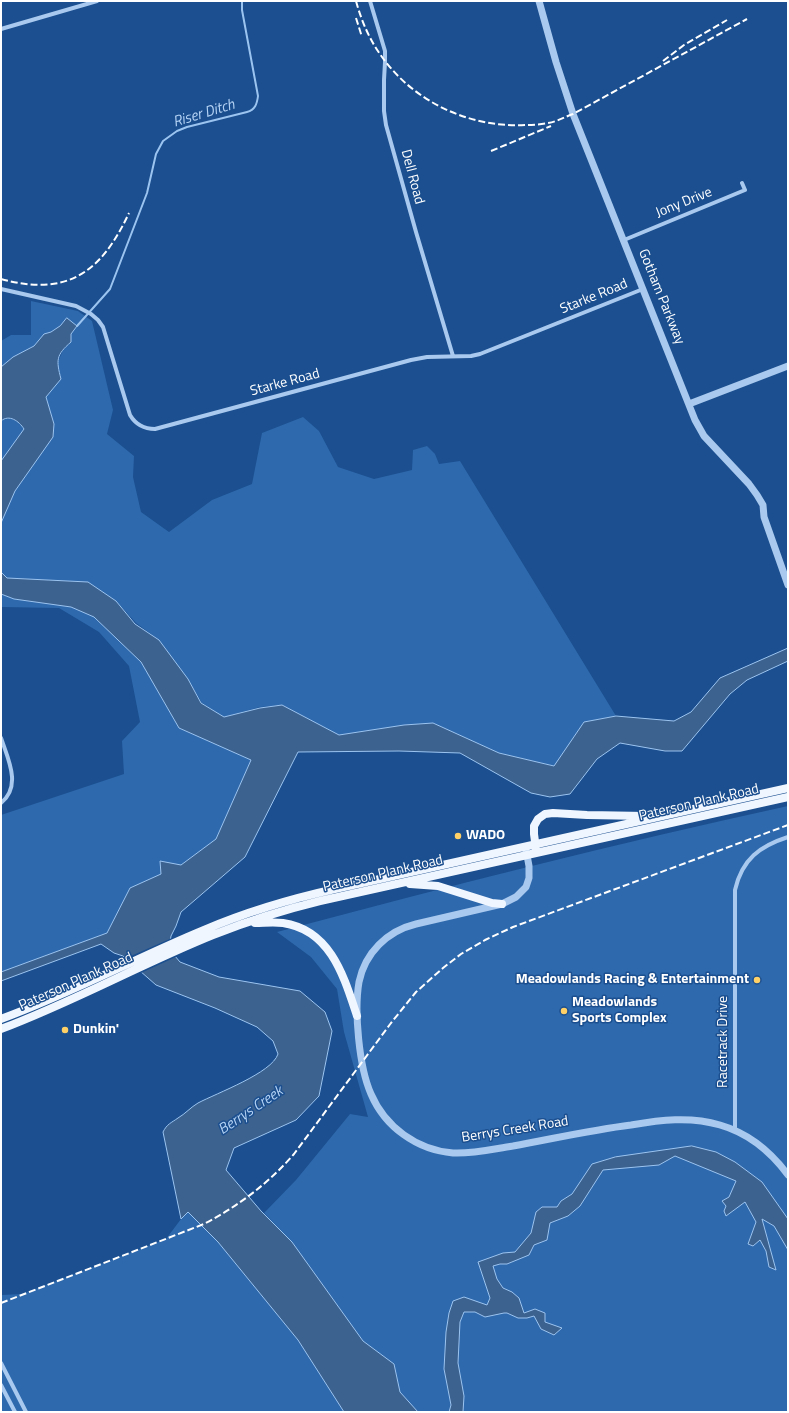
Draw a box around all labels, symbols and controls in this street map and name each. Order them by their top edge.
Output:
water label: Riser Ditch [171,96,237,132]
street label: Dell Road [397,148,427,206]
street label: Jony Drive [653,184,715,222]
street label: Gotham Parkway [634,247,688,347]
street label: Starke Road [558,276,630,318]
street label: Starke Road [248,366,322,400]
street label: Paterson Plank Road [637,781,761,825]
place label: WADO [466,828,505,844]
marker: WADO [453,831,463,841]
street label: Paterson Plank Road [321,852,445,896]
street label: Paterson Plank Road [17,949,135,1015]
place label: Meadowlands Racing & Entertainment [516,972,749,988]
marker: Meadowlands Racing & Entertainment [752,975,762,985]
place label: Meadowlands Sports Complex [572,995,667,1028]
street label: Racetrack Drive [716,996,732,1088]
marker: Meadowlands Sports Complex [559,1006,569,1016]
place label: Dunkin' [73,1022,119,1038]
marker: Dunkin' [60,1025,70,1035]
water label: Berrys Creek [215,1083,287,1139]
street label: Berrys Creek Road [460,1113,570,1147]

